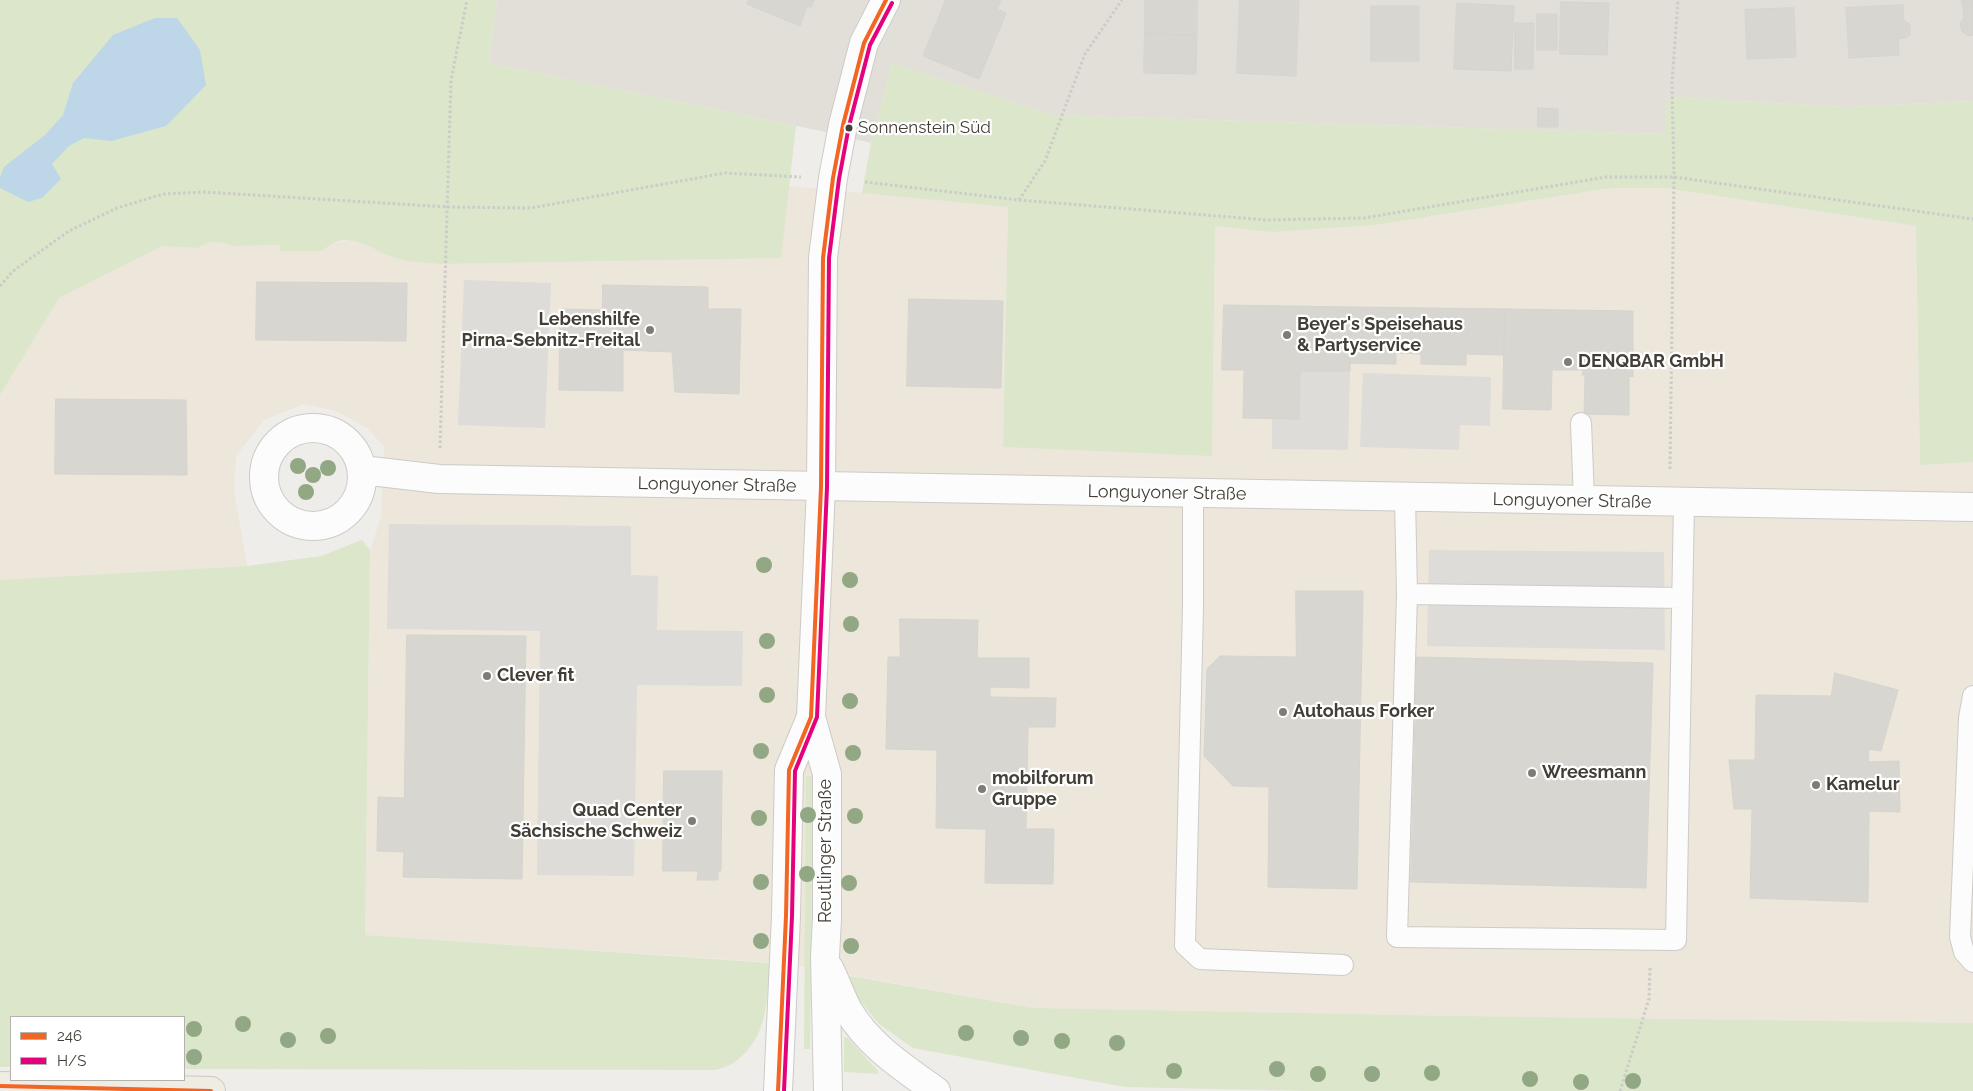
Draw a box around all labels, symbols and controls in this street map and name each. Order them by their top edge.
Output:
place label: Sonnenstein Süd [858,118,991,138]
marker: Sonnenstein Süd [844,123,854,133]
place label: Lebenshilfe Pirna-Sebnitz-Freital [462,309,640,352]
place label: Beyer's Speisehaus & Partyservice [1297,314,1463,356]
marker: Lebenshilfe Pirna-Sebnitz-Freital [644,324,656,336]
marker: Beyer's Speisehaus & Partyservice [1281,329,1293,341]
place label: DENQBAR GmbH [1578,351,1724,373]
marker: DENQBAR GmbH [1562,356,1574,368]
street label: Longuyoner Straße [637,473,797,497]
street label: Longuyoner Straße [1087,481,1247,505]
street label: Longuyoner Straße [1492,489,1652,513]
place label: Clever fit [497,665,574,687]
marker: Clever fit [481,670,493,682]
place label: Autohaus Forker [1293,701,1434,723]
marker: Autohaus Forker [1277,706,1289,718]
place label: Wreesmann [1542,762,1646,784]
marker: Wreesmann [1526,767,1538,779]
place label: mobilforum Gruppe [992,768,1094,811]
place label: Kamelur [1826,774,1900,796]
street label: Reutlinger Straße [815,779,837,923]
marker: Kamelur [1810,779,1822,791]
marker: mobilforum Gruppe [976,783,988,795]
place label: Quad Center Sächsische Schweiz [510,800,682,842]
marker: Quad Center Sächsische Schweiz [686,815,698,827]
legend [10,1016,185,1081]
text: 246 [57,1027,82,1045]
text: H/S [57,1052,86,1070]

